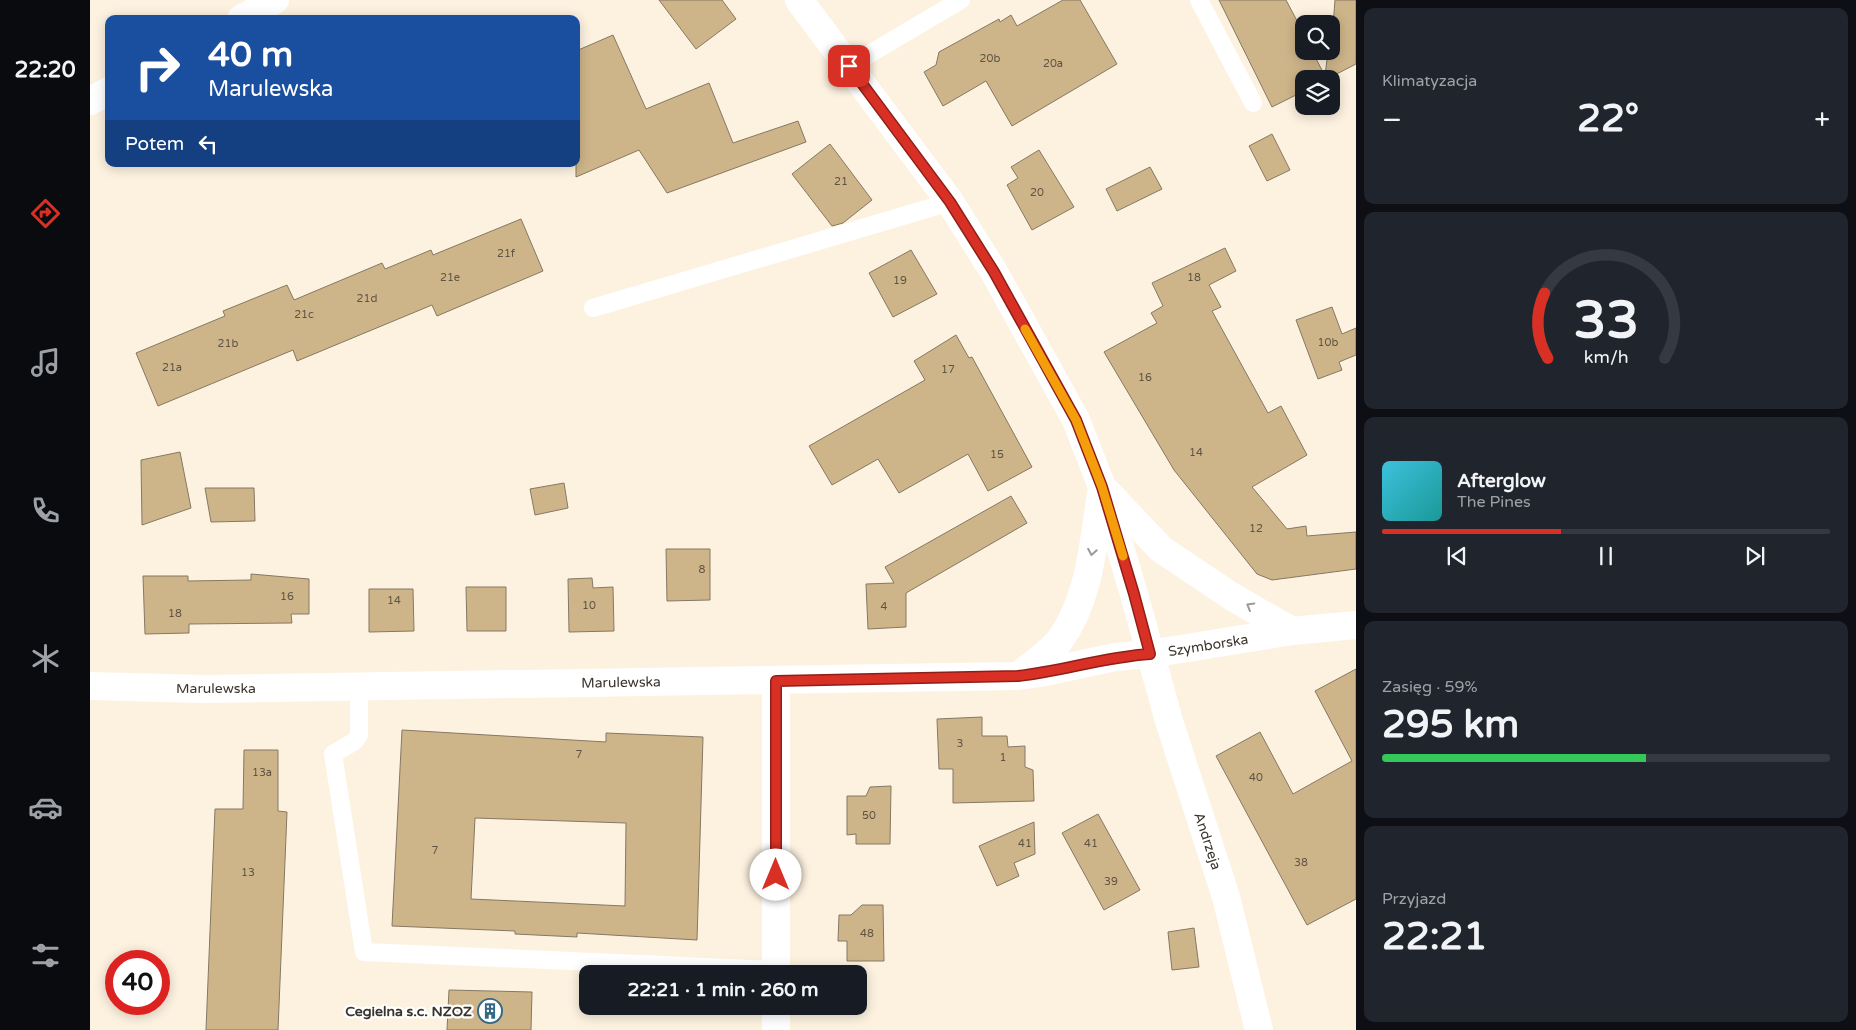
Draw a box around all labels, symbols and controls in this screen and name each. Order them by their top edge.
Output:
map controls [1295,15,1340,115]
button: search [1295,15,1340,60]
text: 40 m [208,34,293,76]
icon: right [125,35,190,100]
pin [828,45,870,87]
icon: arrive [835,52,863,80]
house number: 20b [980,52,1000,65]
text: 22:20 [15,57,75,83]
house number: 20a [1043,57,1063,70]
button: layers [1295,70,1340,115]
text: Klimatyzacja [1382,71,1477,91]
text: Marulewska [208,76,333,102]
text: 22° [1577,96,1639,142]
text: − [1382,103,1402,137]
text: + [1814,103,1830,137]
icon: left [194,130,222,158]
text: Potem [125,133,184,155]
house number: 21 [834,175,848,188]
house number: 20 [1030,186,1044,199]
icon: directions [28,196,63,231]
house number: 21f [497,247,516,260]
house number: 21e [440,271,460,284]
house number: 18 [1187,271,1201,284]
house number: 19 [893,274,907,287]
text: 33 [1573,289,1639,352]
house number: 21d [357,292,377,305]
house number: 21c [294,308,314,321]
house number: 10b [1318,336,1338,349]
house number: 21b [218,337,238,350]
icon: music [28,345,63,380]
text: km/h [1584,347,1628,368]
house number: 21a [162,361,182,374]
house number: 17 [941,363,955,376]
house number: 16 [1138,371,1152,384]
house number: 14 [1189,446,1203,459]
house number: 15 [990,448,1004,461]
text: Afterglow [1457,470,1546,492]
text: The Pines [1457,492,1531,512]
icon: phone [28,493,63,528]
house number: 12 [1249,522,1263,535]
icon: previous [1443,542,1471,570]
icon: pause [1592,542,1620,570]
icon: next [1741,542,1769,570]
one-way arrow [1087,548,1097,556]
house number: 8 [699,563,706,576]
house number: 16 [280,590,294,603]
house number: 14 [387,594,401,607]
house number: 10 [582,599,596,612]
house number: 4 [881,600,888,613]
one-way arrow [1246,603,1255,613]
house number: 18 [168,607,182,620]
street label: Szymborska [1167,631,1249,660]
icon: climate [28,641,63,676]
street label: Marulewska [581,673,661,692]
text: Zasięg · 59% [1382,677,1478,697]
street label: Marulewska [176,680,256,697]
text: 295 km [1382,702,1519,748]
house number: 3 [957,737,964,750]
house number: 7 [576,748,583,761]
house number: 1 [1000,751,1006,764]
house number: 13a [252,766,272,779]
house number: 40 [1249,771,1263,784]
icon: car [28,790,63,825]
house number: 50 [862,809,876,822]
street label: Andrzeja [1190,810,1225,872]
house number: 41 [1018,837,1032,850]
house number: 41 [1084,837,1098,850]
house number: 7 [432,844,439,857]
position arrow [749,848,801,900]
house number: 38 [1294,856,1308,869]
house number: 13 [241,866,255,879]
house number: 39 [1104,875,1118,888]
text: Przyjazd [1382,889,1446,909]
text: 22:21 [1382,914,1487,960]
house number: 48 [860,927,874,940]
icon: filters [28,938,63,973]
speed limit sign: 40 [105,950,170,1015]
text: 22:21 · 1 min · 260 m [627,979,819,1001]
building icon: Cegielna s.c. NZOZ [477,998,503,1024]
place label: Cegielna s.c. NZOZ [345,1003,472,1020]

